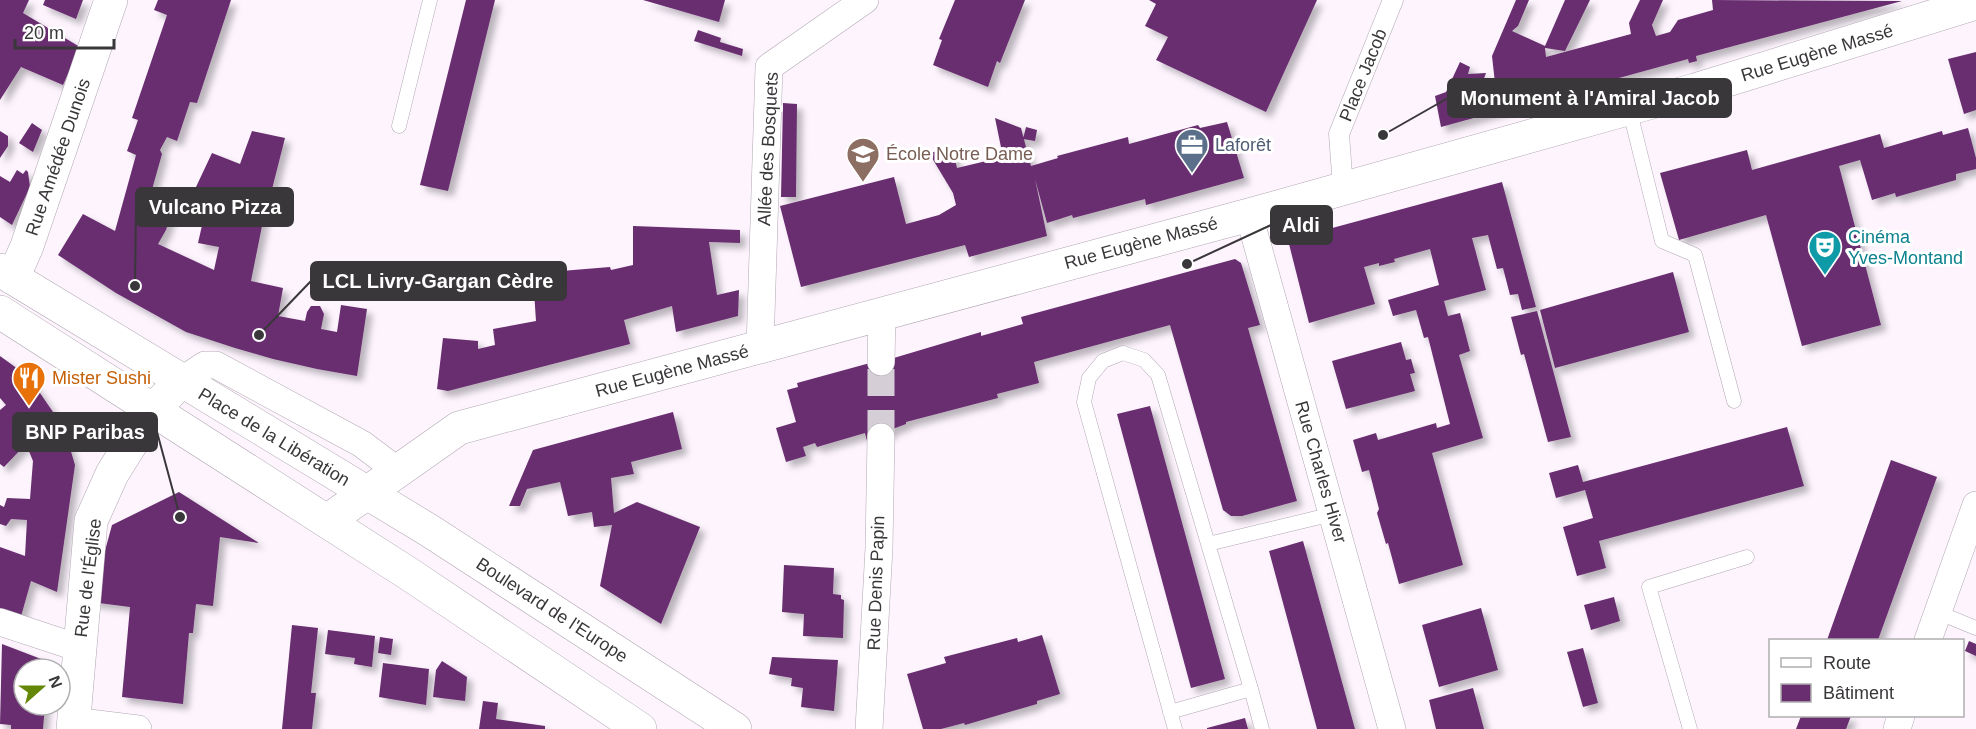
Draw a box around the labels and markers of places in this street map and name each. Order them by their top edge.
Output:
callout: Monument à l'Amiral Jacob [1448,79,1731,117]
office icon: Laforêt [1174,127,1210,174]
place label: Laforêt [1215,135,1271,155]
school or university icon: École Notre Dame [845,136,881,183]
place label: École Notre Dame [886,144,1033,164]
callout: Vulcano Pizza [136,188,293,226]
callout: Aldi [1271,206,1332,244]
place label: Cinéma Yves-Montand [1848,227,1963,268]
theatre icon: Cinéma Yves-Montand [1807,229,1843,276]
callout: LCL Livry-Gargan Cèdre [311,262,566,300]
restaurant icon: Mister Sushi [11,360,47,407]
place label: Mister Sushi [52,368,151,388]
callout: BNP Paribas [13,413,157,451]

